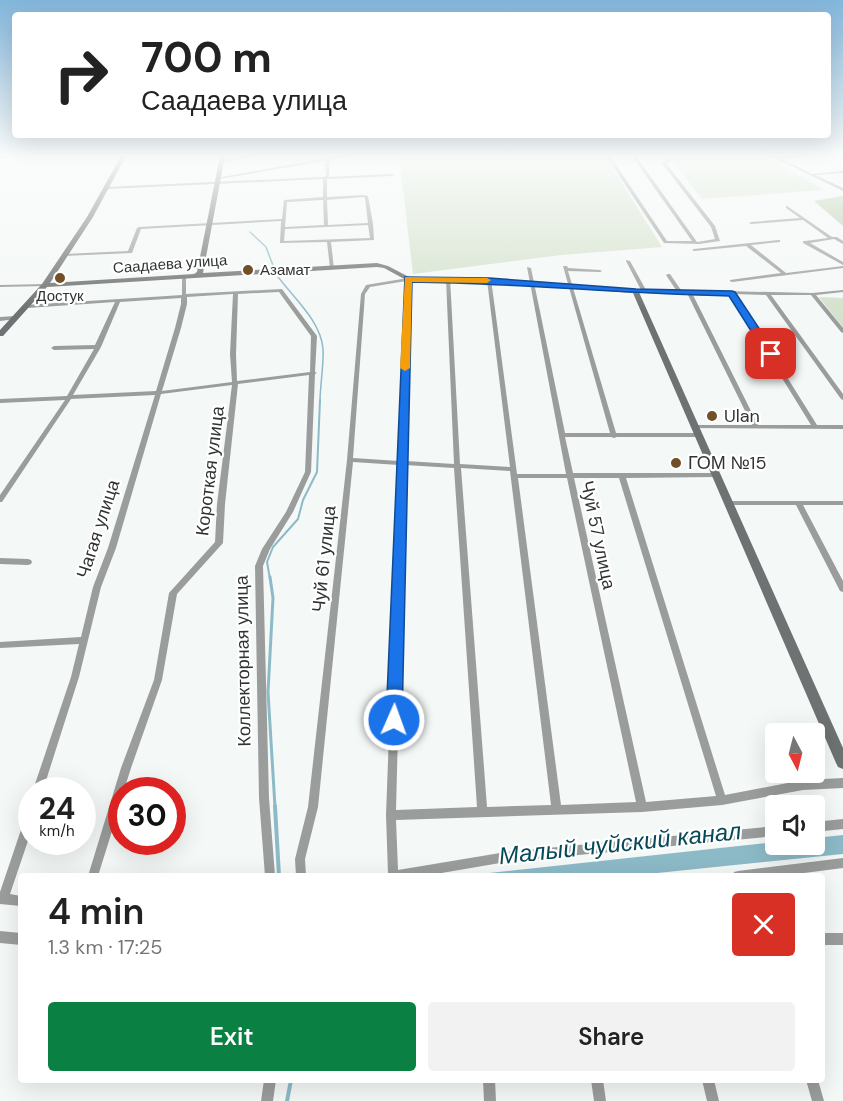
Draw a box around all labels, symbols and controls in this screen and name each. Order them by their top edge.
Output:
text: 700 m [141,30,272,85]
icon: right [42,36,120,114]
text: Саадаева улица [141,83,347,118]
street label: Саадаева улица [112,250,228,278]
place label: Азамат [260,260,311,280]
marker: Азамат [241,263,255,277]
marker: Достук [53,271,67,285]
place label: Достук [36,286,84,306]
pin [745,328,796,379]
icon: arrive [754,337,787,370]
street label: Короткая улица [190,404,230,537]
place label: Ulan [724,404,760,428]
marker: Ulan [705,409,719,423]
place label: ГОМ №15 [688,451,766,475]
marker: ГОМ №15 [669,456,683,470]
street label: Чагая улица [71,476,126,581]
street label: Чуй 57 улица [575,479,621,592]
street label: Чуй 61 улица [306,504,342,613]
street label: Коллекторная улица [229,574,256,747]
position arrow [362,688,426,752]
north arrow [765,723,825,783]
map controls [765,723,825,855]
speed limit sign: 30 [108,777,186,855]
text: 24 [39,789,75,828]
button: sound [765,795,825,855]
water label: Малый чуйский канал [497,815,743,871]
text: km/h [39,821,75,841]
text: 4 min [48,888,144,935]
button: close [732,893,795,956]
text: 1.3 km · 17:25 [48,934,163,960]
button: Exit [48,1002,416,1071]
button: Share [428,1002,795,1071]

